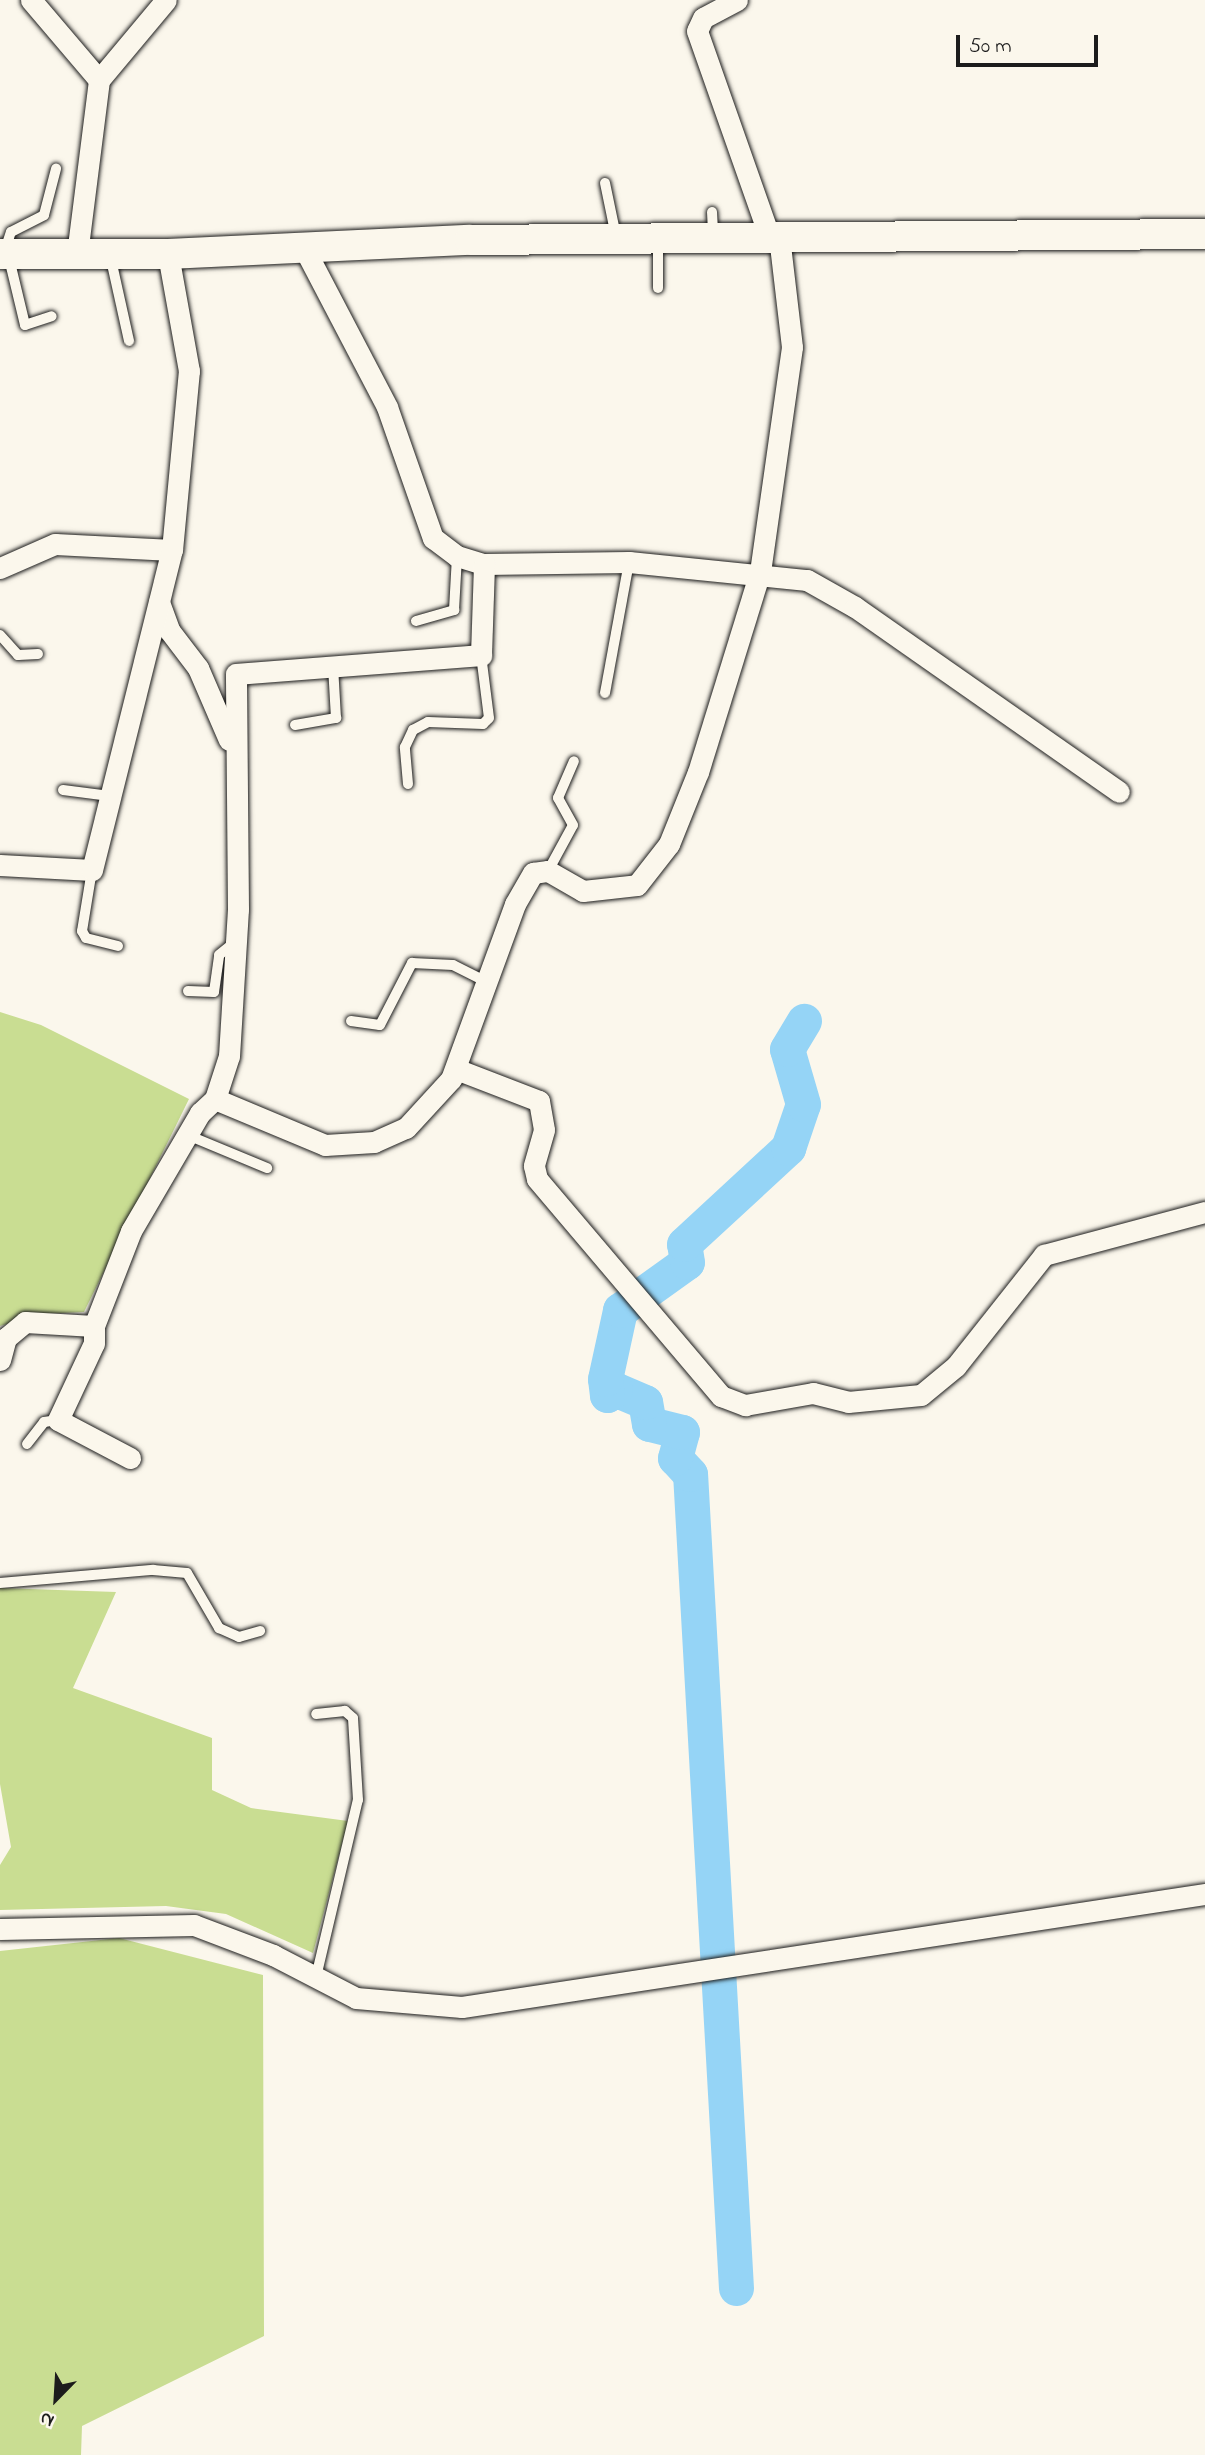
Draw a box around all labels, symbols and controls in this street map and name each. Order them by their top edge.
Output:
scale bar [960,21,1102,65]
text: 50 m [969,32,1012,62]
north arrow [21,2364,91,2434]
text: N [36,2404,59,2434]

